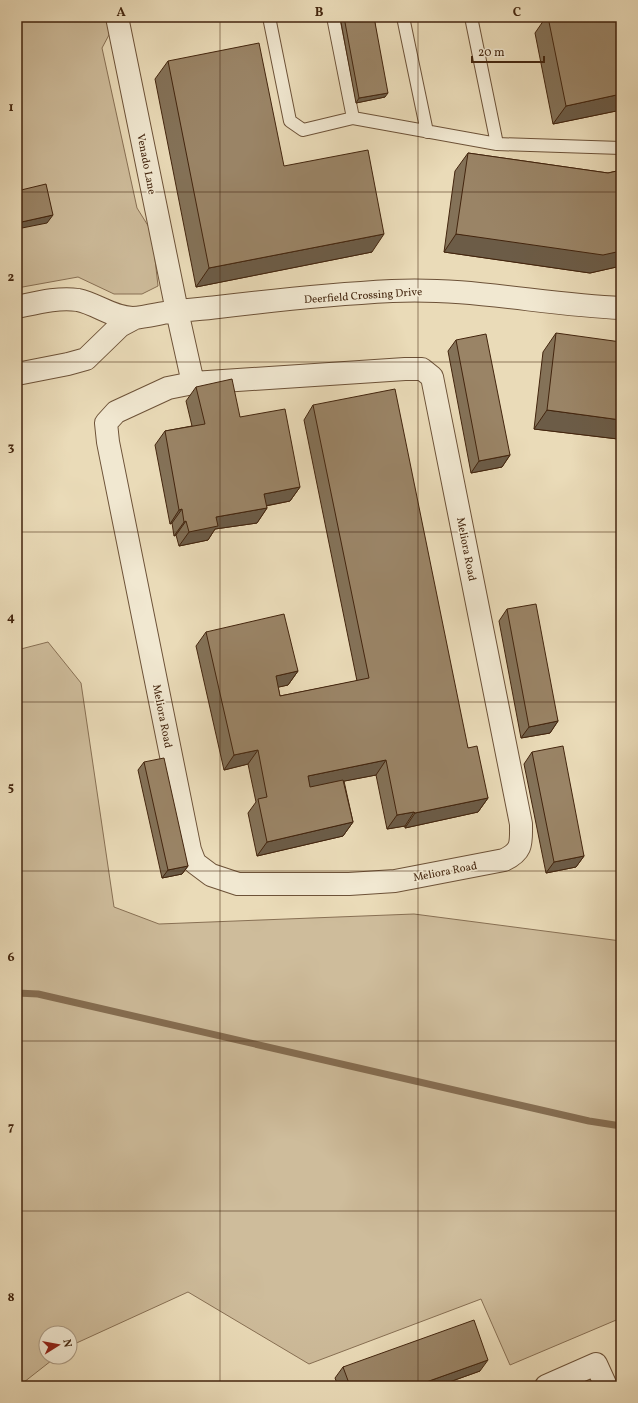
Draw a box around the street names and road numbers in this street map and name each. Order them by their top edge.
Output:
street label: Venado Lane [132,133,159,196]
street label: Deerfield Crossing Drive [303,285,423,308]
street label: Meliora Road [452,516,479,583]
street label: Meliora Road [148,683,175,750]
street label: Meliora Road [412,859,479,886]

